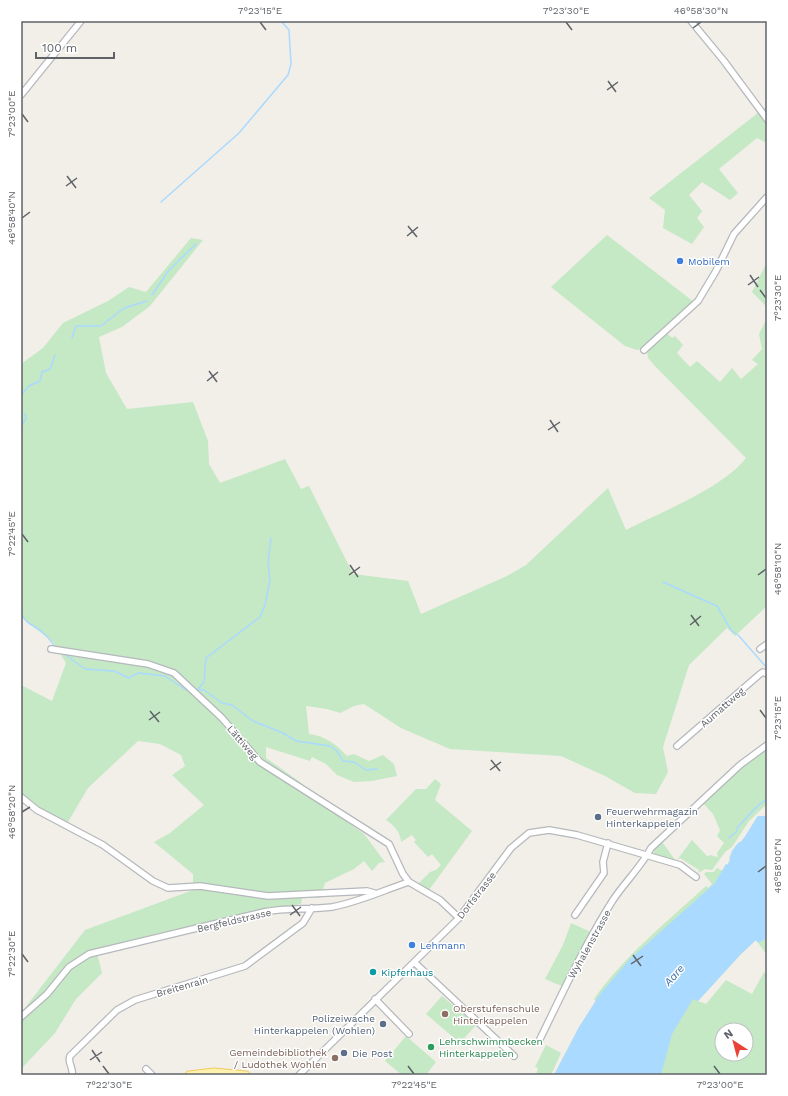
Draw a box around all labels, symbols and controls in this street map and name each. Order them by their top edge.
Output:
text: 7°23'15"E [238,5,282,16]
text: 7°23'30"E [543,5,589,16]
text: 46°58'30"N [674,5,728,16]
scale bar [36,34,114,60]
text: 100 m [42,41,77,55]
text: 7°23'00"E [6,90,17,138]
text: 46°58'40"N [6,191,17,245]
marker: Mobilem [675,256,685,266]
place label: Mobilem [688,256,730,267]
text: 7°23'30"E [772,275,783,321]
text: 7°22'45"E [6,511,17,557]
text: 46°58'10"N [772,543,783,595]
street label: Aumattweg [698,685,747,729]
text: 7°23'15"E [772,696,783,740]
street label: Lättiweg [225,723,261,762]
text: 46°58'20"N [6,785,17,839]
place label: Feuerwehrmagazin Hinterkappelen [606,806,698,829]
marker: Feuerwehrmagazin Hinterkappelen [593,812,603,822]
text: 46°58'00"N [772,839,783,893]
street label: Dorfstrasse [455,869,498,921]
street label: Bergfeldstrasse [196,907,272,934]
street label: Wyhalenstrasse [566,908,613,981]
text: 7°22'30"E [6,931,17,977]
marker: Lehmann [407,940,417,950]
place label: Lehmann [420,940,465,951]
water label: Aare [661,962,687,989]
marker: Kipferhaus [368,967,378,977]
place label: Kipferhaus [381,967,433,978]
street label: Breitenrain [155,974,209,999]
place label: Oberstufenschule Hinterkappelen [453,1003,540,1026]
marker: Oberstufenschule Hinterkappelen [440,1009,450,1019]
place label: Polizeiwache Hinterkappelen (Wohlen) [254,1013,375,1036]
marker: Polizeiwache Hinterkappelen (Wohlen) [378,1019,388,1029]
north arrow [714,1022,754,1062]
text: N [721,1027,736,1042]
place label: Lehrschwimmbecken Hinterkappelen [439,1036,543,1059]
marker: Lehrschwimmbecken Hinterkappelen [426,1042,436,1052]
place label: Gemeindebibliothek / Ludothek Wohlen [229,1047,327,1070]
marker: Die Post [339,1048,349,1058]
place label: Die Post [352,1048,393,1059]
marker: Gemeindebibliothek / Ludothek Wohlen [330,1053,340,1063]
text: 7°22'30"E [86,1079,132,1090]
text: 7°22'45"E [391,1079,437,1090]
text: 7°23'00"E [696,1079,744,1090]

